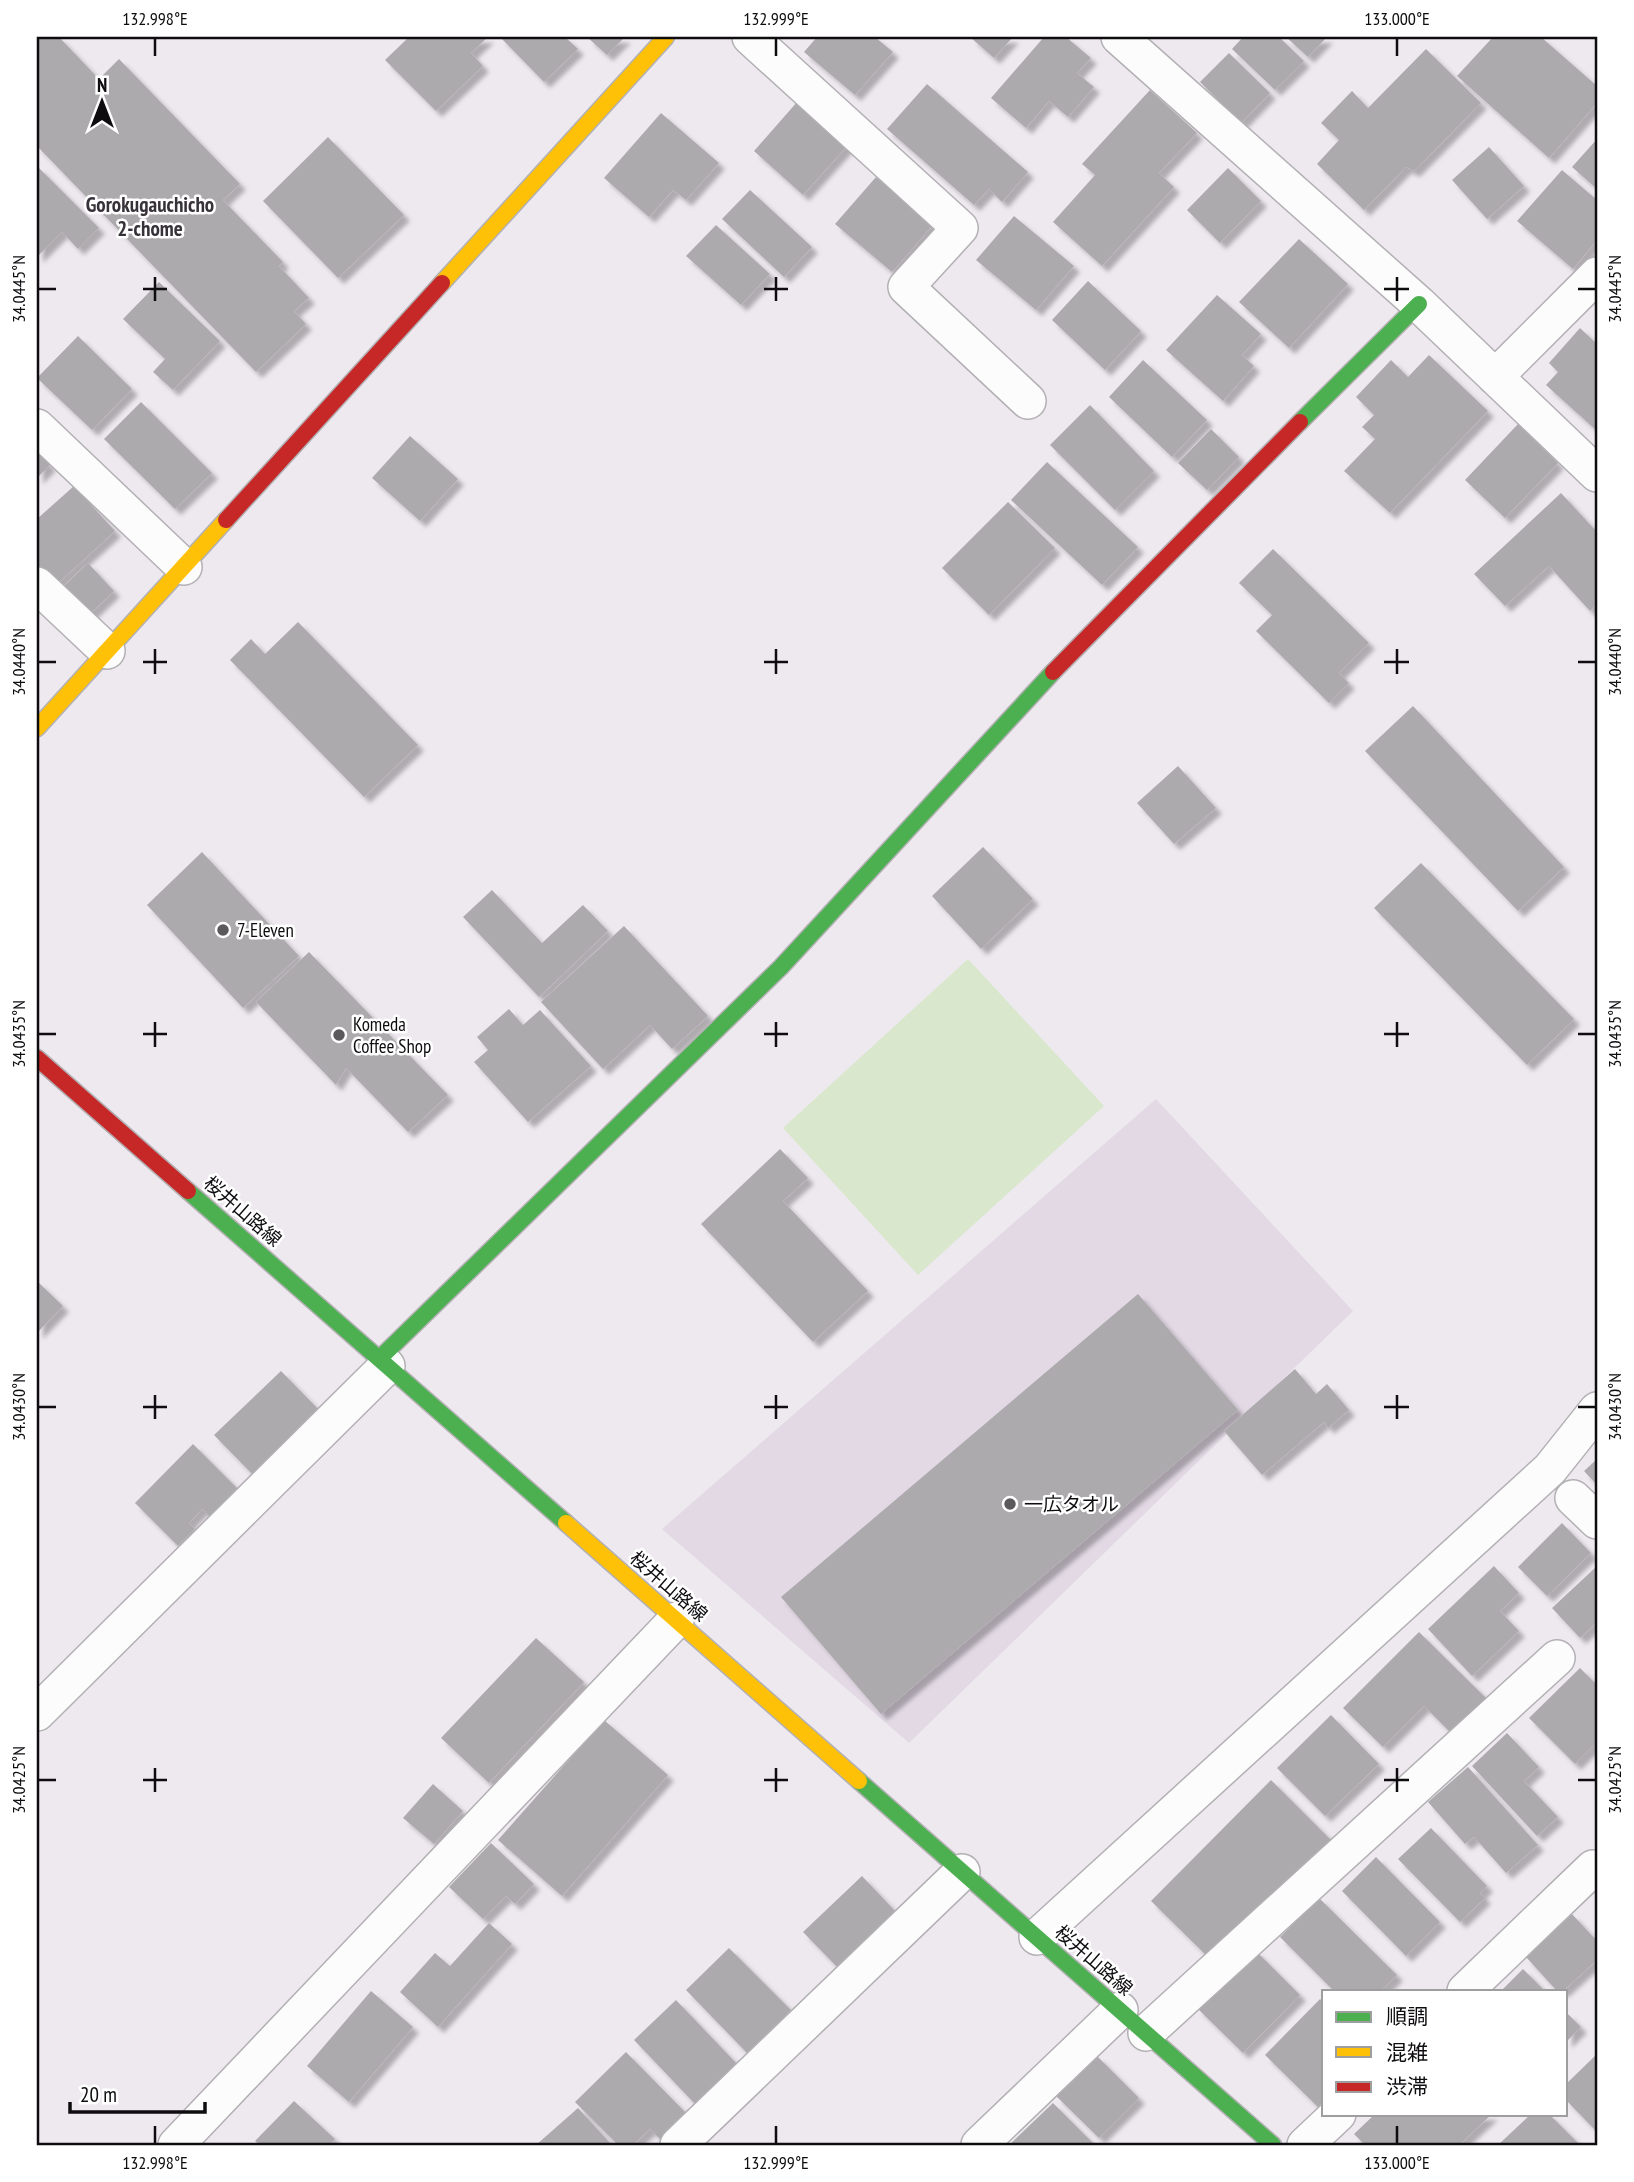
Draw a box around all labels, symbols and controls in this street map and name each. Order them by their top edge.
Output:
text: 132.998°E [122,7,188,30]
text: 132.999°E [743,7,809,30]
text: 133.000°E [1364,7,1430,30]
north arrow [66,66,136,136]
text: N [97,73,107,97]
district label: Gorokugauchicho 2-chome [86,191,214,242]
text: 34.0445°N [7,255,30,323]
text: 34.0445°N [1603,255,1626,323]
text: 34.0440°N [7,628,30,696]
text: 34.0440°N [1603,628,1626,696]
place label: 7-Eleven [237,918,294,942]
marker: 7-Eleven [215,922,231,938]
text: 34.0435°N [7,1000,30,1068]
text: 34.0435°N [1603,1000,1626,1068]
place label: Komeda Coffee Shop [353,1012,431,1058]
marker: Komeda Coffee Shop [331,1027,347,1043]
street label: 桜井山路線 [199,1171,287,1251]
text: 34.0430°N [7,1373,30,1441]
text: 34.0430°N [1603,1373,1626,1441]
place label: 一広タオル [1024,1492,1119,1516]
marker: 一広タオル [1002,1496,1018,1512]
street label: 桜井山路線 [625,1546,713,1626]
text: 34.0425°N [7,1746,30,1814]
text: 34.0425°N [1603,1746,1626,1814]
street label: 桜井山路線 [1050,1920,1138,2000]
legend [1322,1990,1568,2116]
text: 順調 [1386,2003,1428,2030]
text: 混雑 [1386,2039,1428,2066]
scale bar [70,2070,205,2114]
text: 渋滞 [1386,2073,1428,2100]
text: 20 m [80,2081,117,2108]
text: 132.998°E [122,2151,188,2174]
text: 132.999°E [743,2151,809,2174]
text: 133.000°E [1364,2151,1430,2174]

